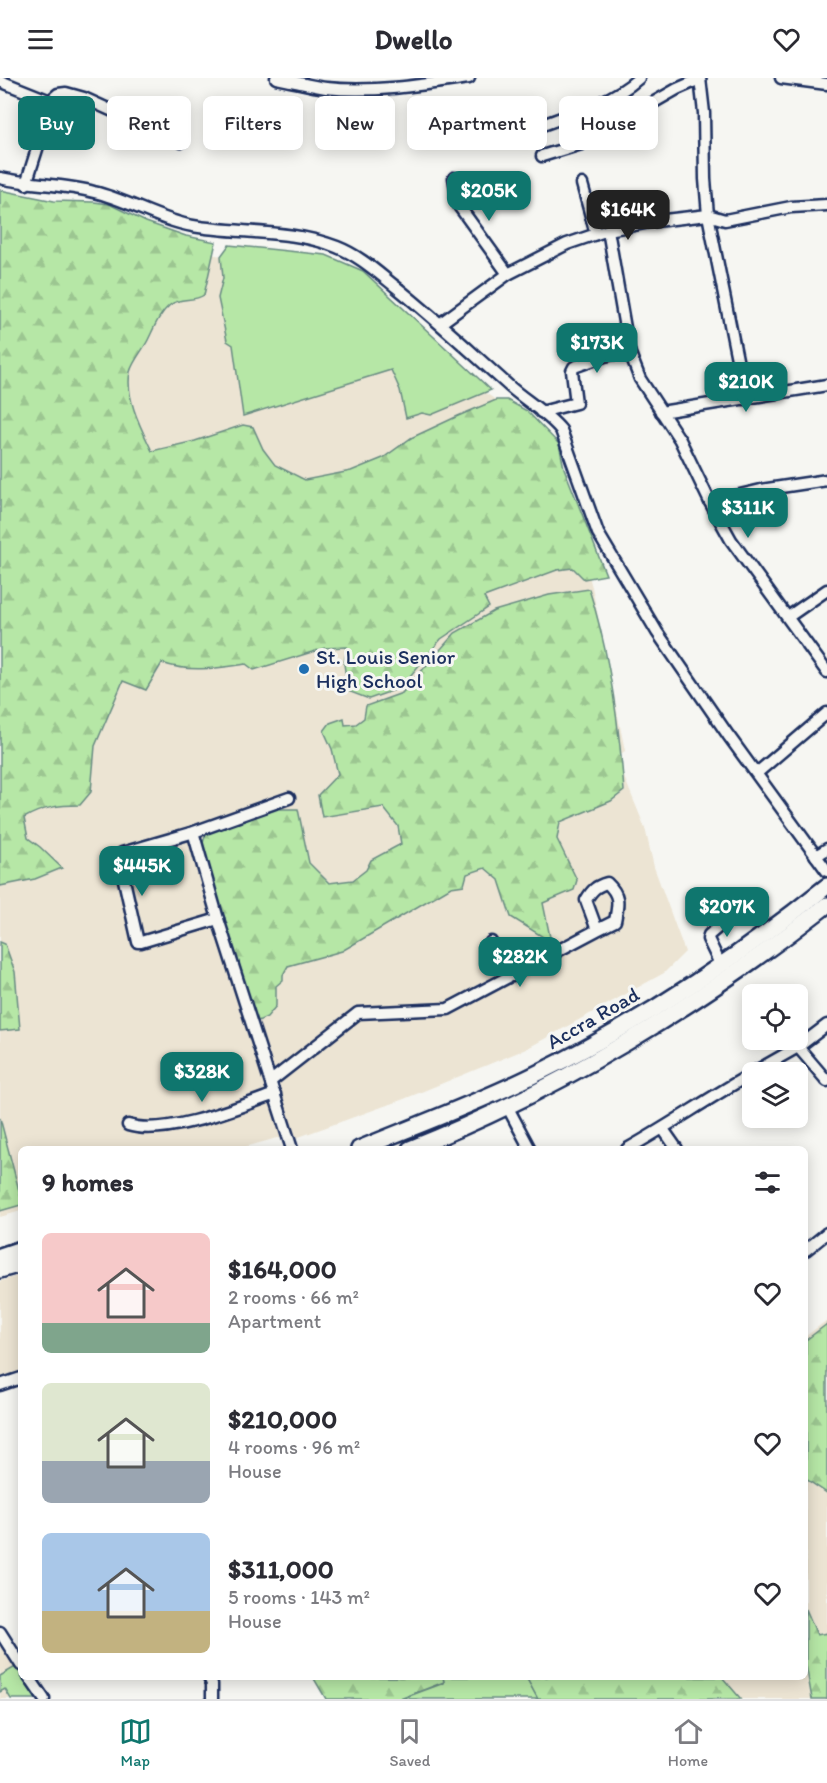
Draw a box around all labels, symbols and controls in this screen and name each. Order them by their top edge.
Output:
icon: menu [24,23,57,56]
text: Dwello [374,23,453,56]
icon: heart [770,23,803,56]
chip: Buy [18,96,95,150]
chip: Rent [107,96,191,150]
chip: Filters [203,96,303,150]
chip: New [315,96,395,150]
chip: Apartment [407,96,547,150]
chip: House [559,96,658,150]
pin: $205K [447,171,531,222]
text: $205K [461,178,517,202]
pin: $164K [586,190,670,241]
text: $164K [601,197,655,221]
pin: $173K [555,323,639,374]
text: $173K [570,330,624,354]
pin: $210K [704,362,788,413]
text: $210K [718,369,774,393]
pin: $311K [706,488,790,539]
text: $311K [722,495,774,519]
place label: St. Louis Senior High School [316,644,456,693]
marker: St. Louis Senior High School [297,662,311,676]
pin: $445K [100,846,184,897]
text: $445K [113,853,171,877]
pin: $207K [685,887,769,938]
text: $207K [699,894,755,918]
pin: $282K [478,937,562,988]
text: $282K [493,944,547,968]
street label: Accra Road [542,981,644,1054]
map controls [742,984,808,1128]
button: locate [742,984,808,1050]
pin: $328K [160,1052,244,1103]
text: $328K [174,1059,230,1083]
button: layers [742,1062,808,1128]
text: 9 homes [42,1166,134,1198]
icon: filters [751,1166,784,1199]
text: $164,000 [228,1253,337,1285]
icon: home [90,1257,162,1329]
icon: heart [751,1277,784,1310]
text: 2 rooms · 66 m² [228,1285,359,1309]
text: Apartment [228,1309,321,1333]
text: $210,000 [228,1403,337,1435]
icon: home [90,1407,162,1479]
icon: heart [751,1427,784,1460]
text: 4 rooms · 96 m² [228,1435,360,1459]
text: House [228,1459,282,1483]
text: $311,000 [228,1553,334,1585]
icon: home [90,1557,162,1629]
icon: heart [751,1577,784,1610]
text: 5 rooms · 143 m² [228,1585,370,1609]
text: House [228,1609,282,1633]
tab: Map [119,1715,152,1770]
tab: Saved [389,1715,430,1770]
tab: Home [668,1715,708,1770]

